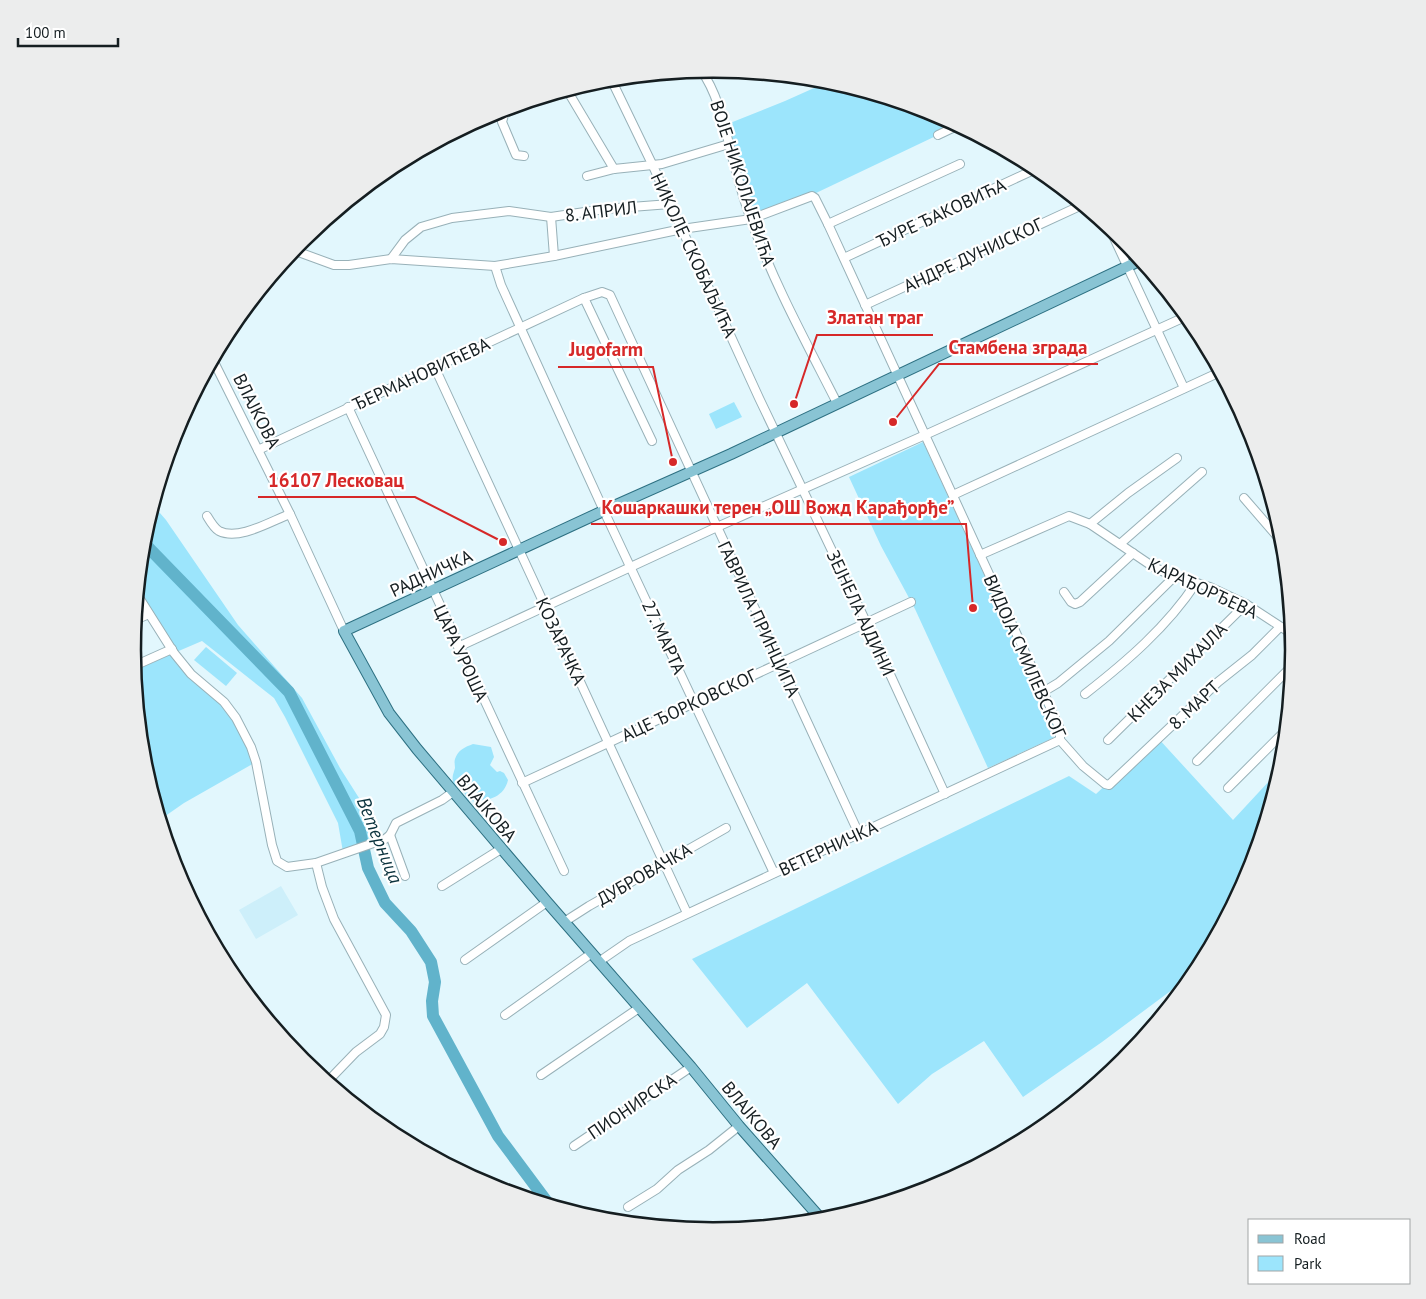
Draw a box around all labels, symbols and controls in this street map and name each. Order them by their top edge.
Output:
scale bar [18,15,118,47]
text: 100 m [25,23,66,42]
street label: ВОЈЕ НИКОЛАЈЕВИЋА [705,97,781,269]
street label: НИКОЛЕ СКОБАЉИЋА [646,169,743,342]
street label: ЂУРЕ ЂАКОВИЋА [873,173,1010,253]
street label: 8. АПРИЛ [564,195,638,227]
street label: АНДРЕ ДУНИЈСКОГ [900,212,1047,297]
callout: Златан траг [817,301,933,335]
text: Златан траг [827,305,924,329]
callout: Стамбена зграда [939,330,1098,364]
street label: ЂЕРМАНОВИЋЕВА [349,332,494,416]
callout: Jugofarm [558,333,653,367]
text: Стамбена зграда [949,335,1087,359]
text: Jugofarm [568,337,643,361]
street label: ВЛАЈКОВА [228,369,286,453]
callout: 16107 Лесковац [258,463,415,497]
text: 16107 Лесковац [268,468,404,492]
callout: Кошаркашки терен „ОШ Вожд Карађорђе” [591,490,966,524]
text: Кошаркашки терен „ОШ Вожд Карађорђе” [601,495,955,519]
street label: ГАВРИЛА ПРИНЦИПА [713,537,805,701]
street label: РАДНИЧКА [386,544,476,602]
street label: ЗЕЈНЕЛА АЈДИНИ [822,546,900,680]
street label: КАРАЂОРЂЕВА [1144,552,1262,624]
street label: ВИДОЈА СМИЛЕВСКОГ [979,571,1072,742]
street label: КОЗАРАЧКА [531,594,591,689]
street label: 27. МАРТА [637,596,691,678]
street label: ЦАРА УРОША [429,601,494,706]
street label: КНЕЗА МИХАЈЛА [1122,617,1232,727]
street label: АЦЕ ЂОРКОВСКОГ [618,663,761,746]
street label: 8. МАРТ [1164,676,1224,734]
street label: ВЛАЈКОВА [452,769,522,847]
water label: Ветерница [352,793,408,887]
street label: ВЕТЕРНИЧКА [775,815,882,881]
street label: ДУБРОВАЧКА [592,837,696,910]
street label: ПИОНИРСКА [583,1068,681,1144]
street label: ВЛАЈКОВА [717,1076,787,1154]
legend [1248,1219,1411,1284]
text: Road [1294,1229,1326,1248]
text: Park [1294,1254,1322,1273]

